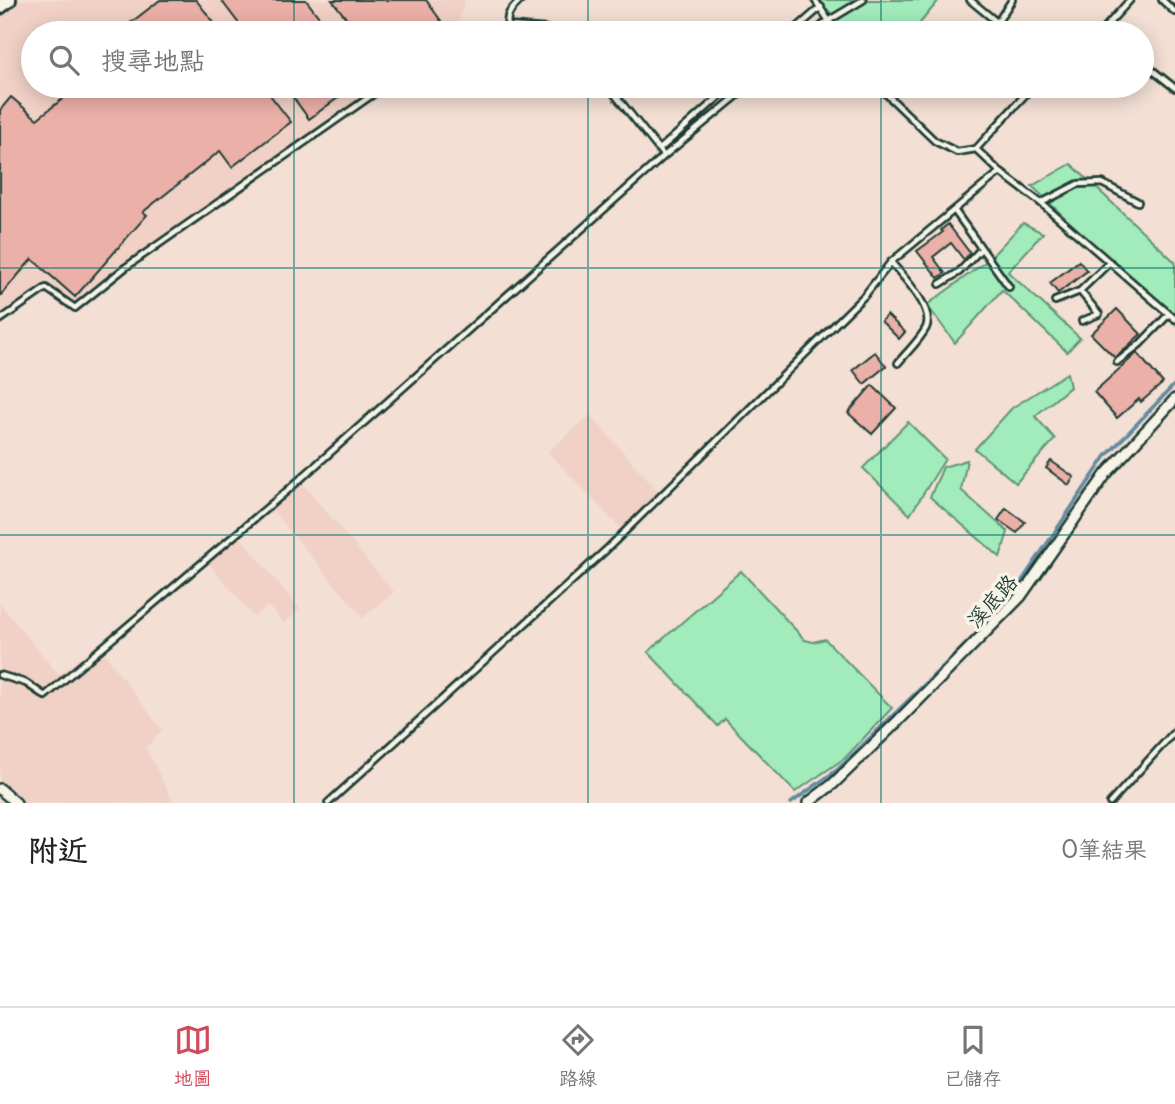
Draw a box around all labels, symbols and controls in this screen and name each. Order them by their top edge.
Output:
search box [21,21,1154,98]
text: 搜尋地點 [101,40,205,79]
icon: search [45,41,83,79]
street label: 溪底路 [958,566,1024,634]
text: 附近 [28,826,88,871]
text: 0筆結果 [1061,831,1147,866]
tab: 地圖 [174,1021,212,1091]
tab: 路線 [559,1021,597,1091]
tab: 已儲存 [944,1021,1001,1091]

